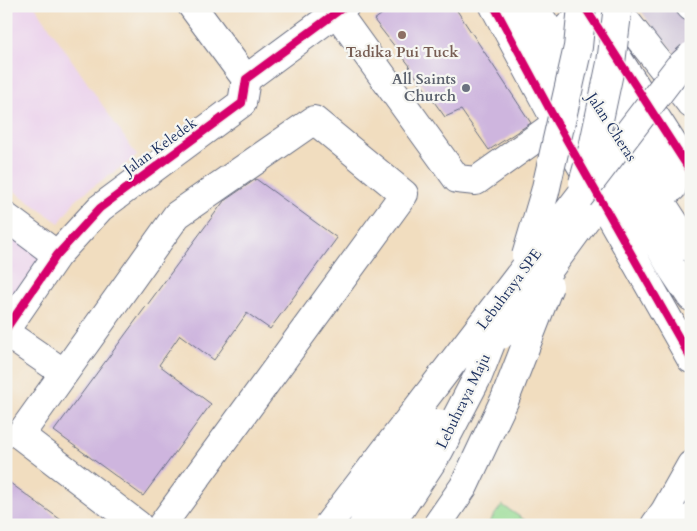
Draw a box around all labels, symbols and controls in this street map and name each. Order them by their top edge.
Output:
marker: Tadika Pui Tuck [396,29,408,41]
place label: Tadika Pui Tuck [345,42,459,62]
place label: All Saints Church [392,69,457,106]
marker: All Saints Church [460,82,472,94]
street label: Jalan Cheras [581,87,642,165]
street label: Jalan Keledek [118,113,201,180]
street label: Lebuhraya SPE [472,244,546,334]
street label: Lebuhraya Maju [431,350,495,452]

